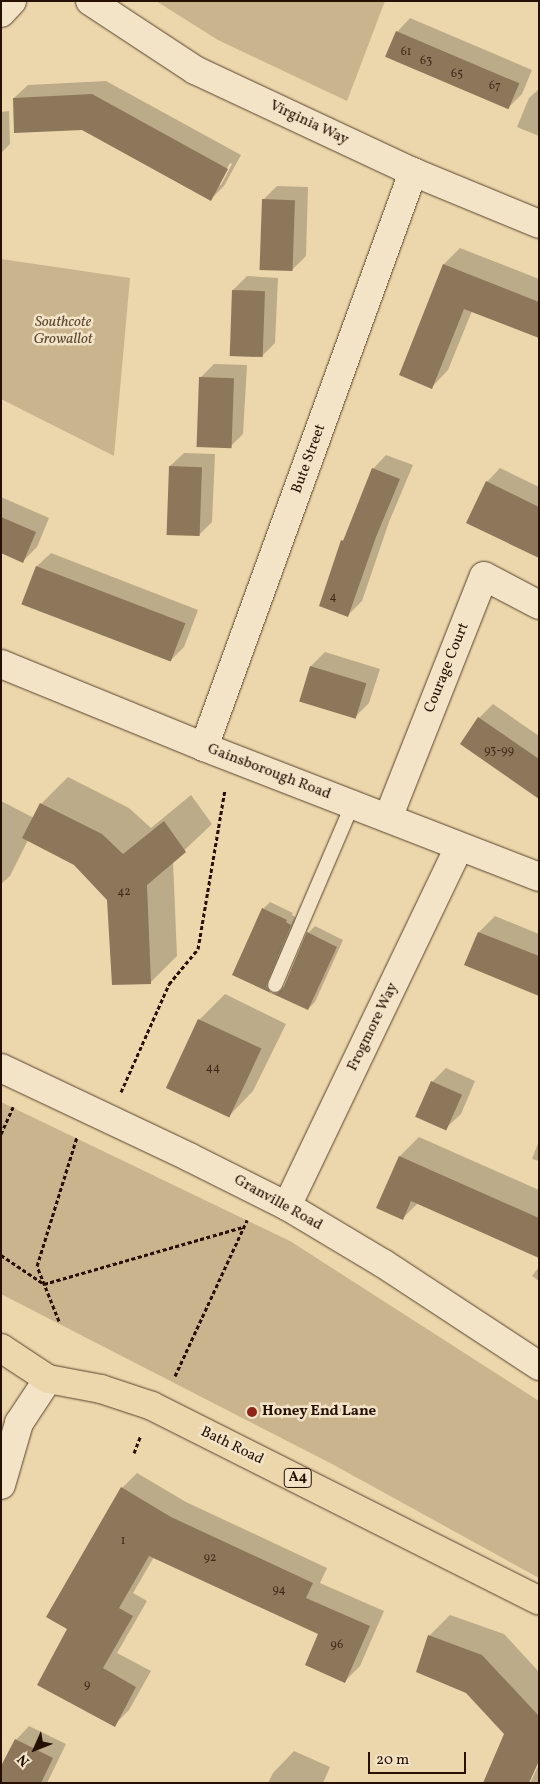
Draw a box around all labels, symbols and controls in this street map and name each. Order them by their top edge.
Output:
house number: 61 [401,46,411,60]
house number: 63 [420,55,432,69]
house number: 65 [451,68,463,82]
house number: 67 [489,80,501,94]
street label: Virginia Way [266,97,352,149]
park label: Southcote Growallot [33,313,93,348]
street label: Bute Street [288,422,330,496]
house number: 4 [329,591,337,605]
street label: Courage Court [421,620,473,716]
street label: Gainsborough Road [205,740,333,804]
house number: 93-99 [484,745,514,759]
house number: 42 [117,886,131,900]
street label: Frogmore Way [344,980,402,1074]
house number: 44 [206,1062,220,1076]
street label: Granville Road [231,1171,325,1235]
place label: Honey End Lane [262,1403,376,1421]
marker: Honey End Lane [246,1406,258,1418]
street label: Bath Road [198,1423,266,1469]
road number: A4 [283,1466,313,1490]
house number: 1 [121,1535,125,1549]
house number: 92 [204,1552,216,1566]
house number: 94 [272,1584,286,1598]
house number: 96 [331,1639,343,1653]
house number: 9 [84,1679,90,1693]
north arrow [10,1724,60,1774]
scale bar [370,1742,468,1774]
text: N [13,1750,34,1770]
text: 20 m [376,1750,409,1771]

